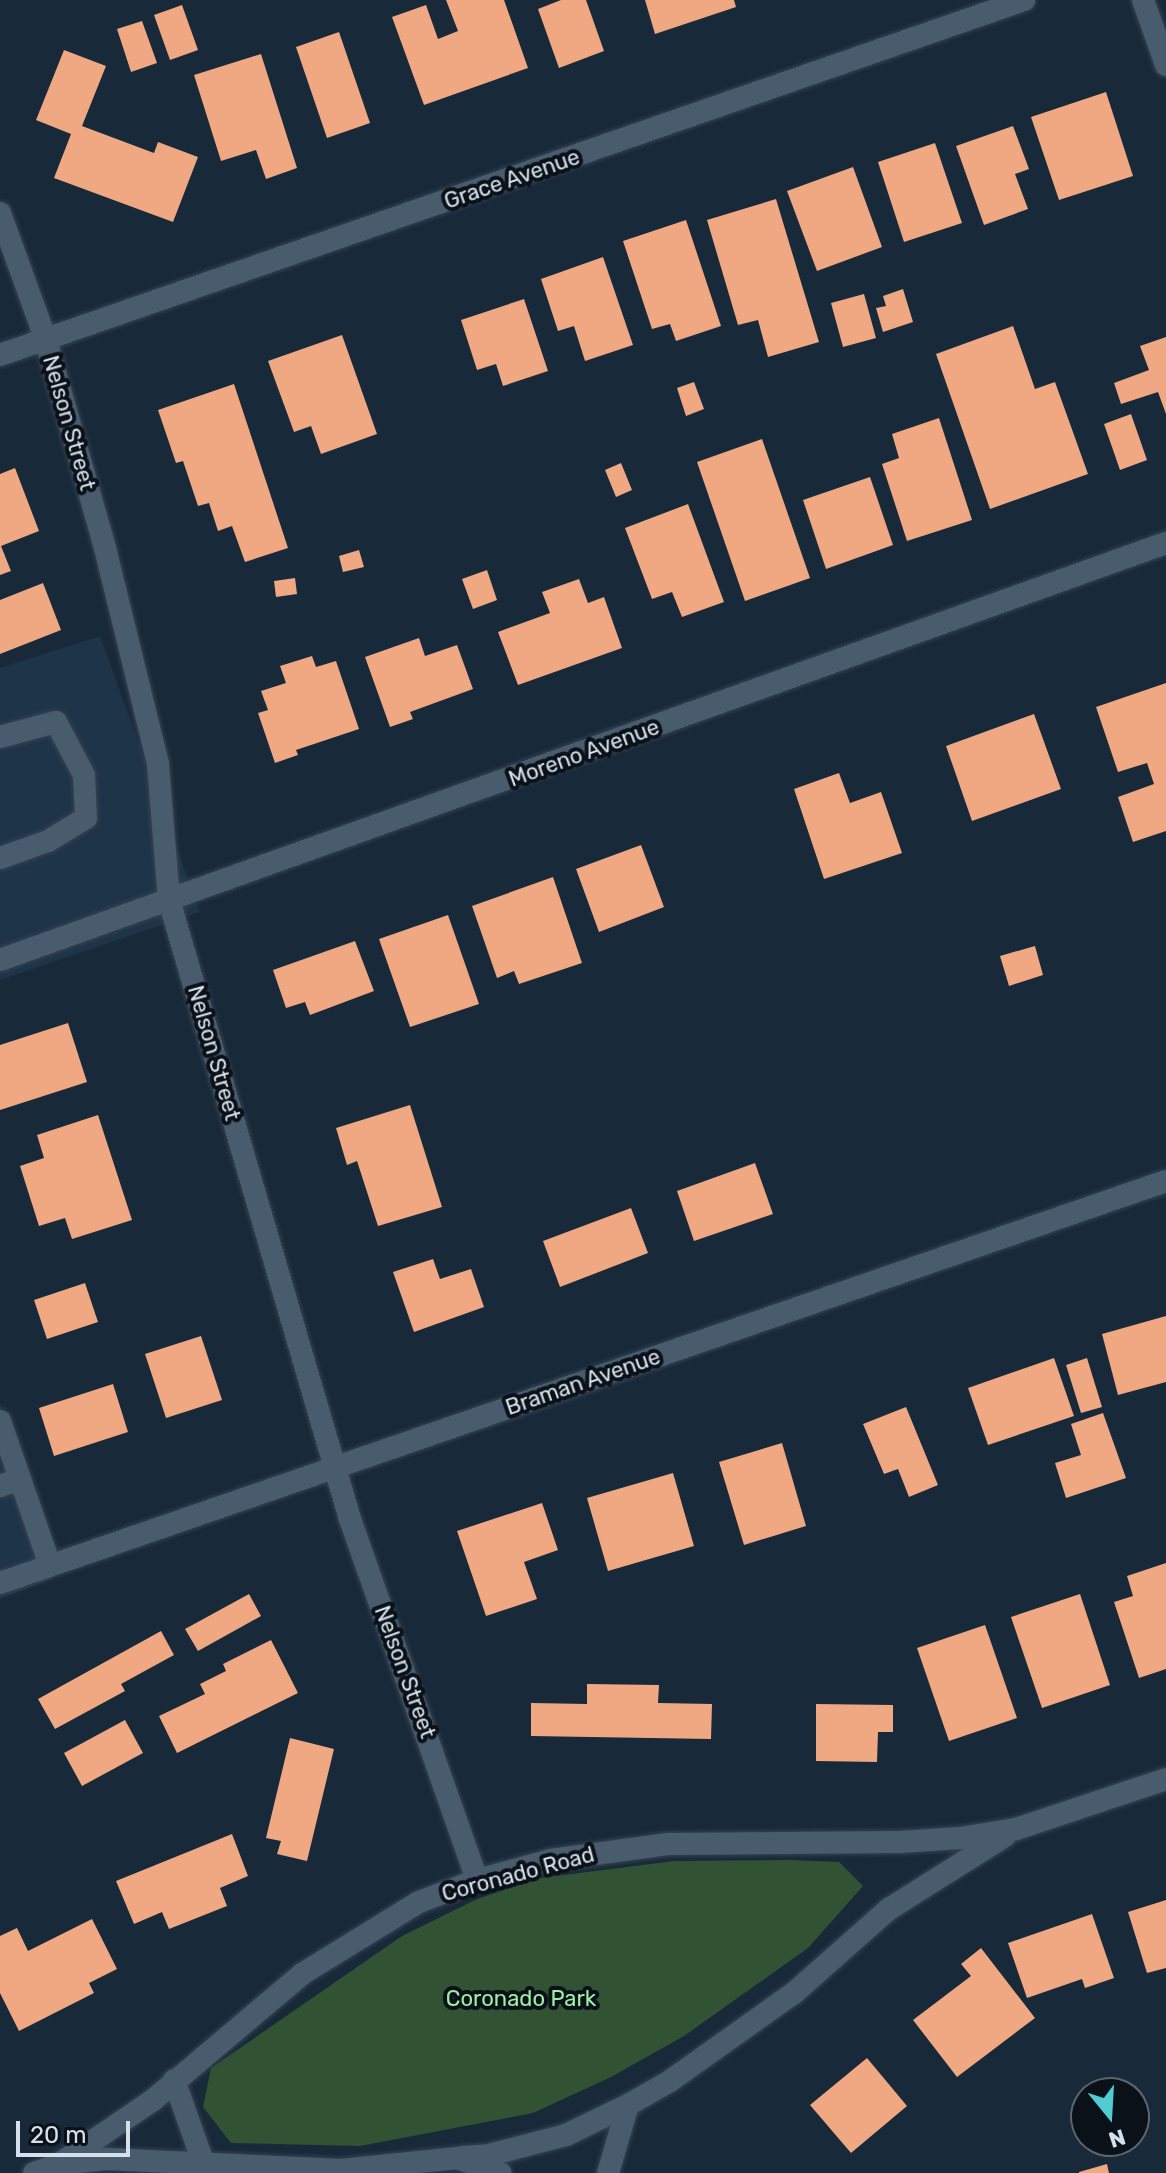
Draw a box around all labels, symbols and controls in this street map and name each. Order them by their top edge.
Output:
street label: Grace Avenue [440,143,584,215]
street label: Nelson Street [37,352,101,494]
street label: Moreno Avenue [505,713,663,793]
street label: Nelson Street [182,982,246,1124]
street label: Braman Avenue [502,1343,664,1421]
street label: Nelson Street [369,1602,441,1742]
street label: Coronado Road [439,1841,597,1907]
park label: Coronado Park [446,1986,596,2012]
north arrow [1070,2077,1150,2157]
scale bar [20,2105,134,2155]
text: 20 m [30,2121,87,2149]
text: N [1105,2123,1129,2154]

